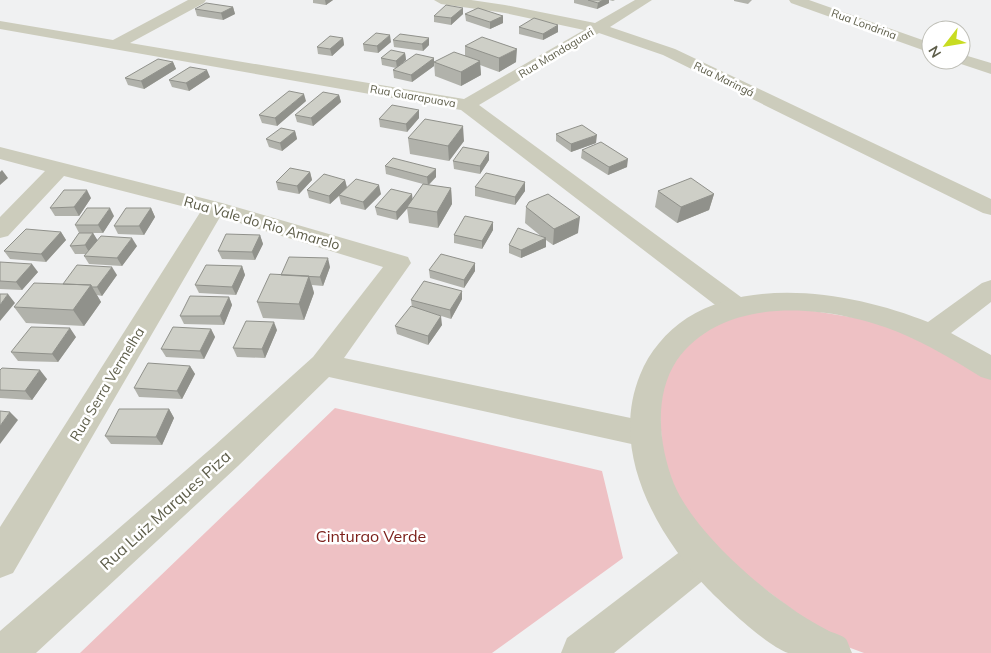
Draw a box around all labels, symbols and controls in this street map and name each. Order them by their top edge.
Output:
street label: Rua Londrina [829,6,899,42]
north arrow [921,20,971,70]
street label: Rua Mandaguari [516,25,596,81]
text: N [924,43,945,61]
street label: Rua Maringá [691,58,757,100]
street label: Rua Guarapuava [369,82,457,110]
street label: Rua Vale do Rio Amarelo [182,192,342,254]
street label: Rua Serra Vermelha [66,324,148,444]
street label: Rua Luiz Marques Piza [96,446,234,574]
park label: Cinturao Verde [316,526,426,546]

